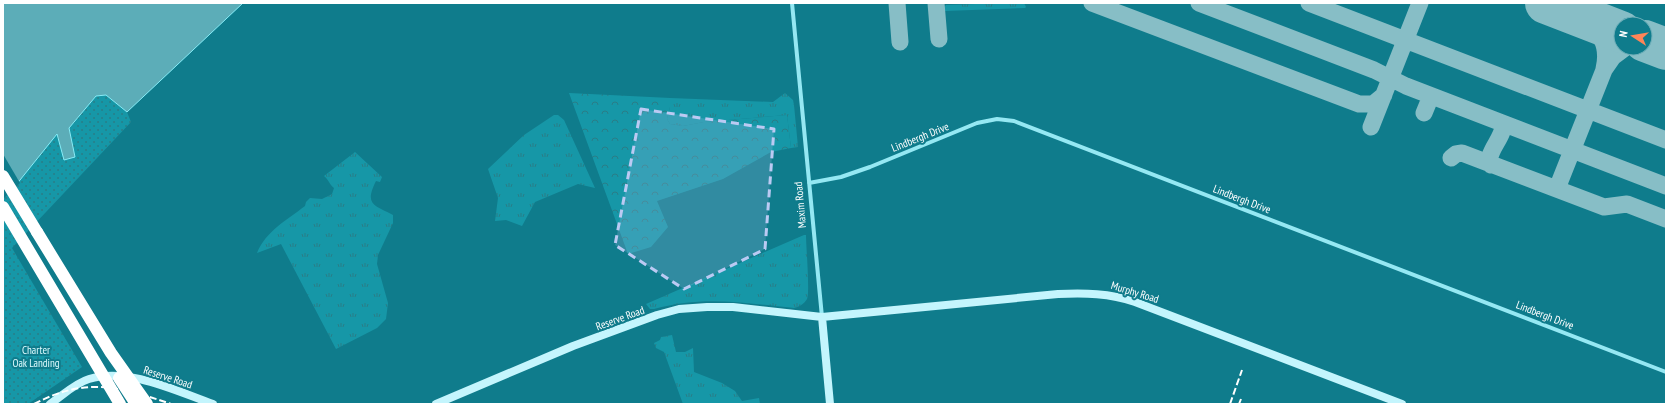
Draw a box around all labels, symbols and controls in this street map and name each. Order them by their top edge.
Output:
north arrow [1613,16,1653,56]
text: N [1616,30,1631,38]
street label: Lindbergh Drive [889,119,951,155]
street label: Maxim Road [791,181,809,229]
street label: Lindbergh Drive [1211,182,1273,217]
street label: Murphy Road [1109,278,1161,306]
street label: Lindbergh Drive [1514,298,1576,333]
street label: Reserve Road [594,303,646,333]
park label: Charter Oak Landing [12,343,60,370]
street label: Reserve Road [142,363,194,392]

